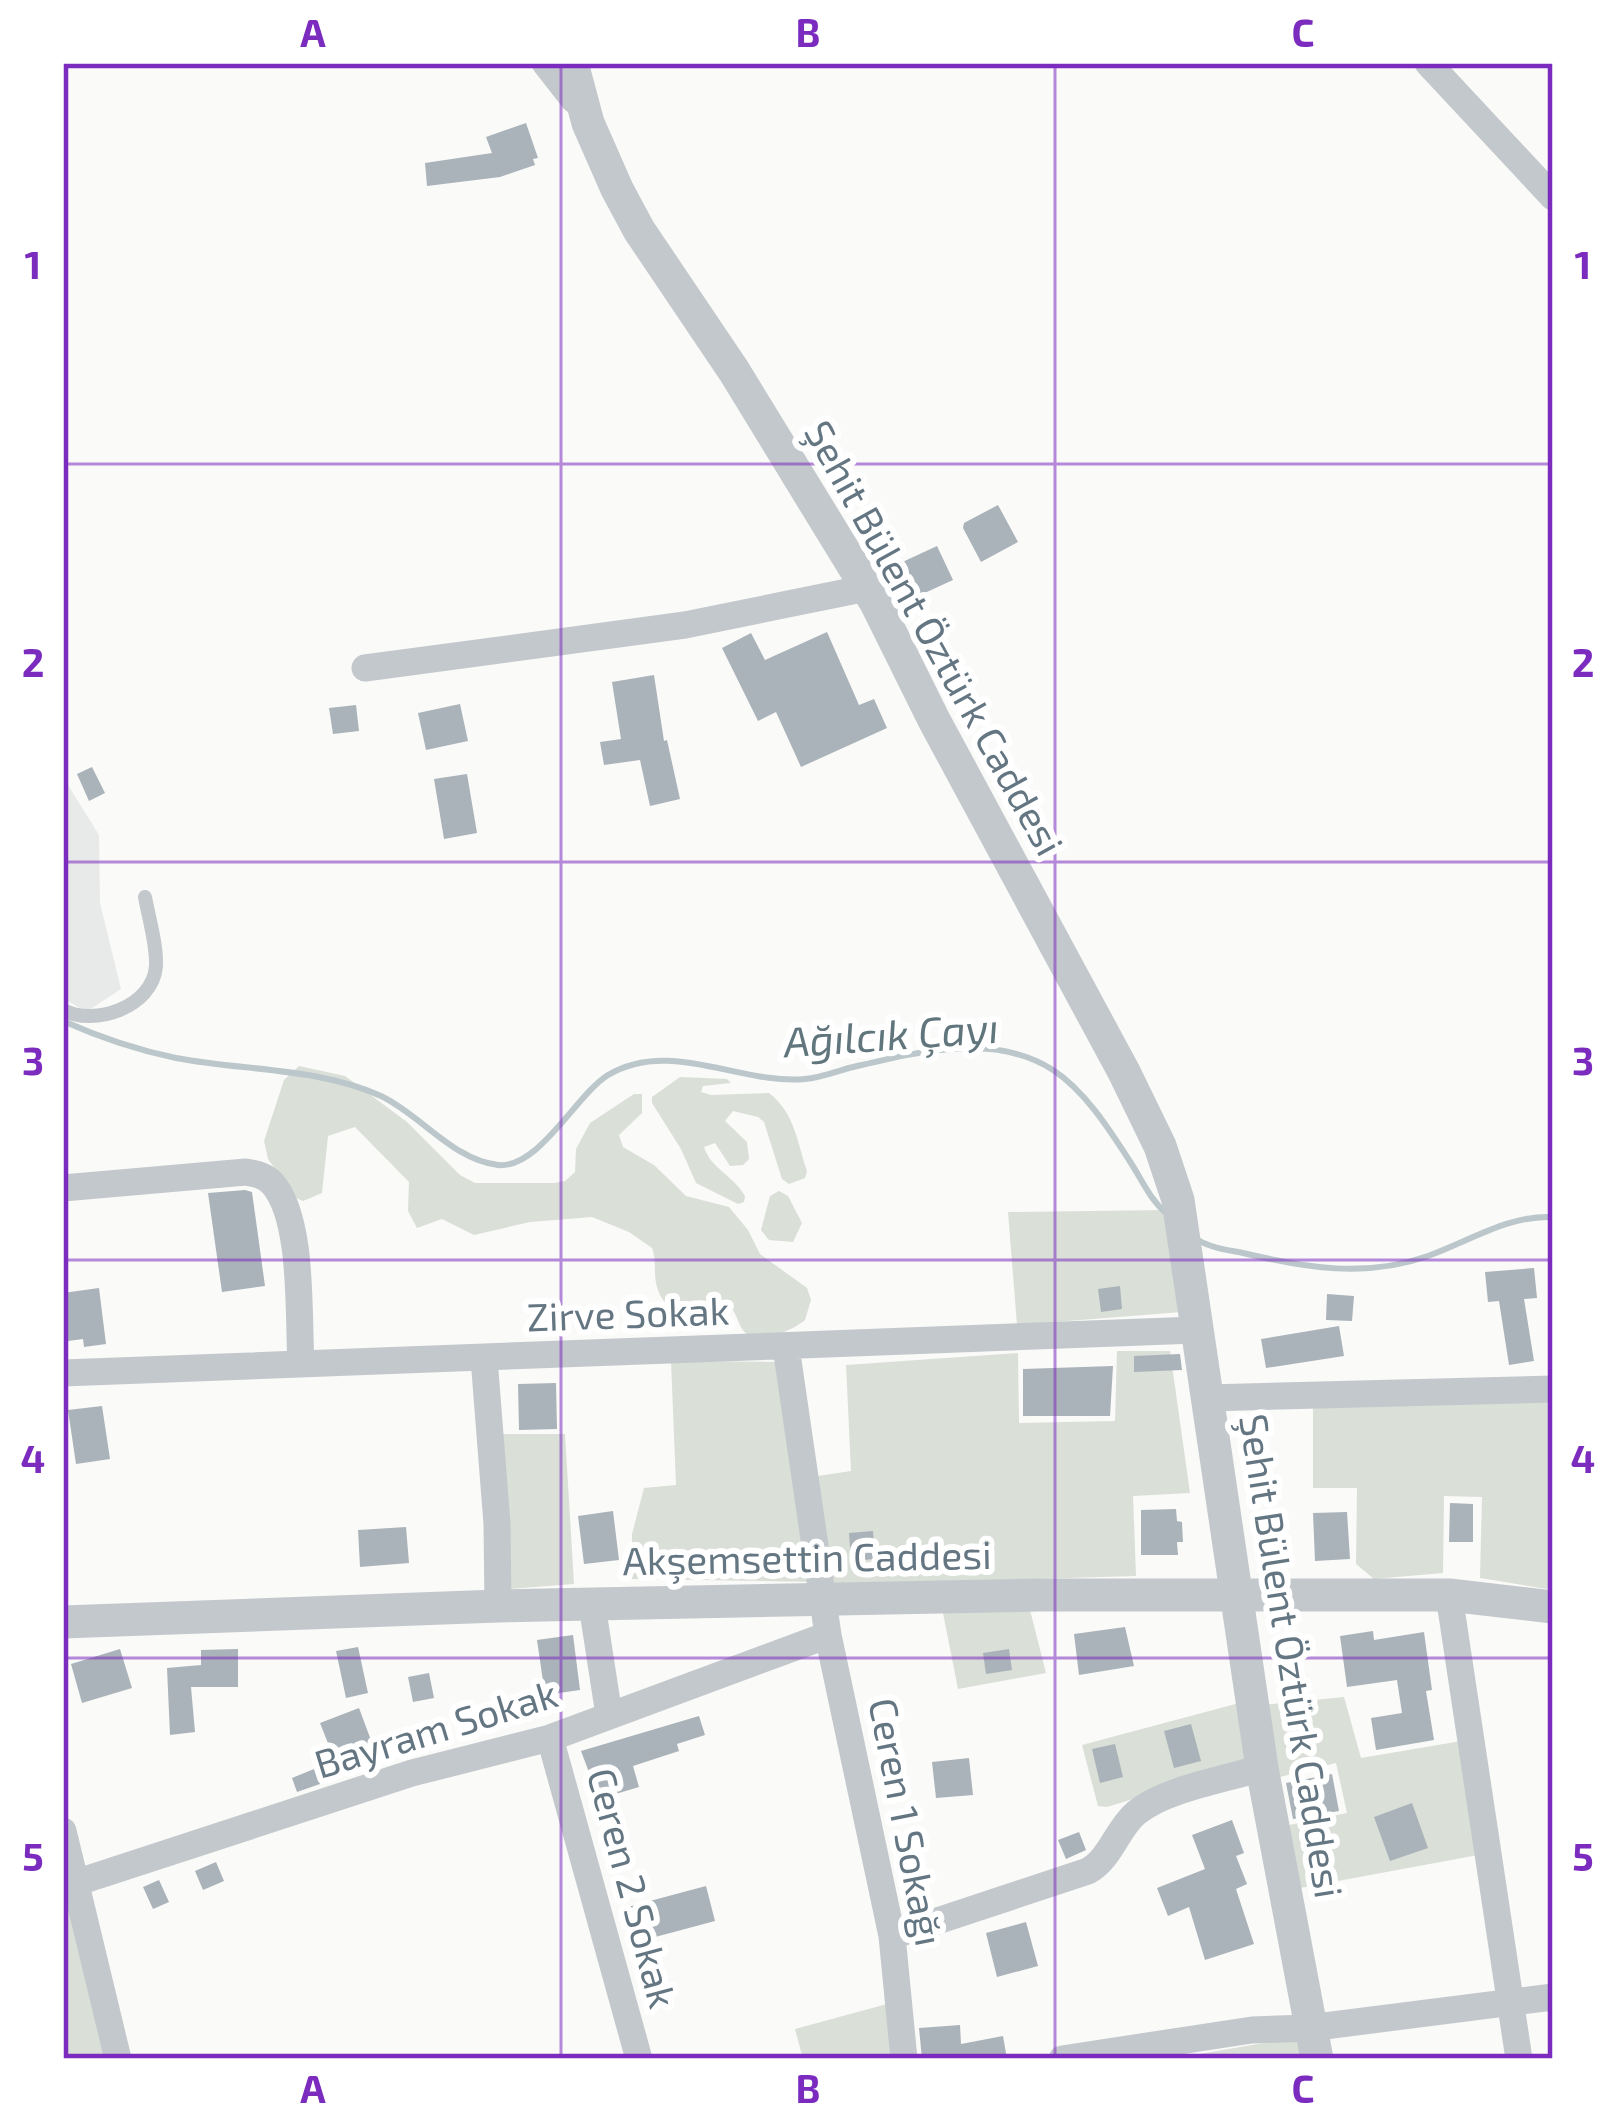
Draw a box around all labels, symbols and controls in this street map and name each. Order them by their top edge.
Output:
text: A [300,8,326,55]
text: B [796,8,820,55]
text: C [1292,8,1314,55]
text: 1 [25,240,41,287]
text: 1 [1575,240,1591,287]
street label: Şehit Bülent Öztürk Caddesi [794,412,1075,864]
text: 2 [22,638,44,685]
text: 2 [1572,638,1594,685]
water label: Ağılcık Çayı [780,1001,1000,1069]
text: 3 [22,1036,44,1083]
text: 3 [1572,1036,1594,1083]
street label: Zirve Sokak [526,1285,730,1340]
street label: Şehit Bülent Öztürk Caddesi [1229,1410,1354,1901]
text: 4 [21,1434,45,1481]
text: 4 [1571,1434,1595,1481]
street label: Akşemsettin Caddesi [622,1530,992,1585]
street label: Bayram Sokak [309,1668,563,1787]
street label: Ceren 1 Sokağı [860,1694,955,1950]
street label: Ceren 2 Sokak [579,1763,688,2013]
text: 5 [22,1832,44,1879]
text: 5 [1572,1832,1594,1879]
text: A [300,2064,326,2111]
text: B [796,2064,820,2111]
text: C [1292,2064,1314,2111]

